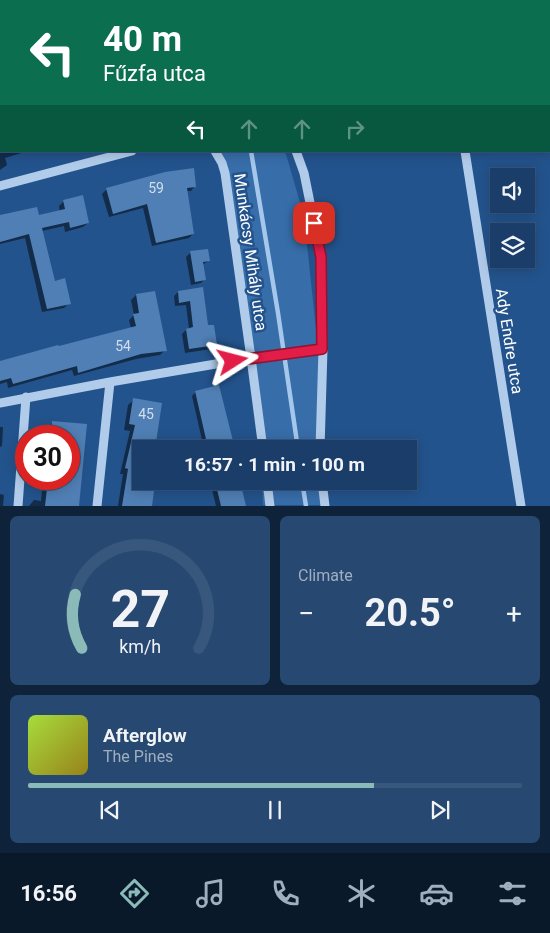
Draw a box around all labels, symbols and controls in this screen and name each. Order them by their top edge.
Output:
text: 40 m [103,19,182,60]
icon: left [20,20,85,85]
text: Fűzfa utca [103,61,206,86]
icon: left [182,115,210,143]
icon: ahead [235,115,263,143]
icon: ahead [288,115,316,143]
icon: right [341,115,369,143]
map controls [490,168,535,268]
button: sound [490,168,535,213]
street label: Munkácsy Mihály utca [230,172,271,332]
house number: 59 [148,180,164,196]
pin [293,202,335,244]
icon: arrive [300,209,328,237]
button: layers [490,223,535,268]
street label: Ady Endre utca [492,287,527,395]
position arrow [206,334,258,386]
house number: 54 [115,338,131,354]
house number: 45 [138,406,154,422]
speed limit sign: 30 [15,425,80,490]
text: 16:57 · 1 min · 100 m [184,453,365,476]
text: Climate [298,566,353,585]
text: 27 [110,579,170,640]
text: 20.5° [364,591,456,635]
text: − [298,597,314,630]
text: + [506,597,522,630]
text: km/h [119,636,161,657]
text: Afterglow [103,724,187,747]
text: The Pines [103,747,173,766]
icon: previous [96,796,124,824]
icon: pause [261,796,289,824]
icon: next [426,796,454,824]
icon: directions [117,876,152,911]
icon: music [193,876,228,911]
icon: phone [268,876,303,911]
icon: climate [344,876,379,911]
icon: car [419,876,454,911]
icon: filters [495,876,530,911]
text: 16:56 [20,881,77,906]

